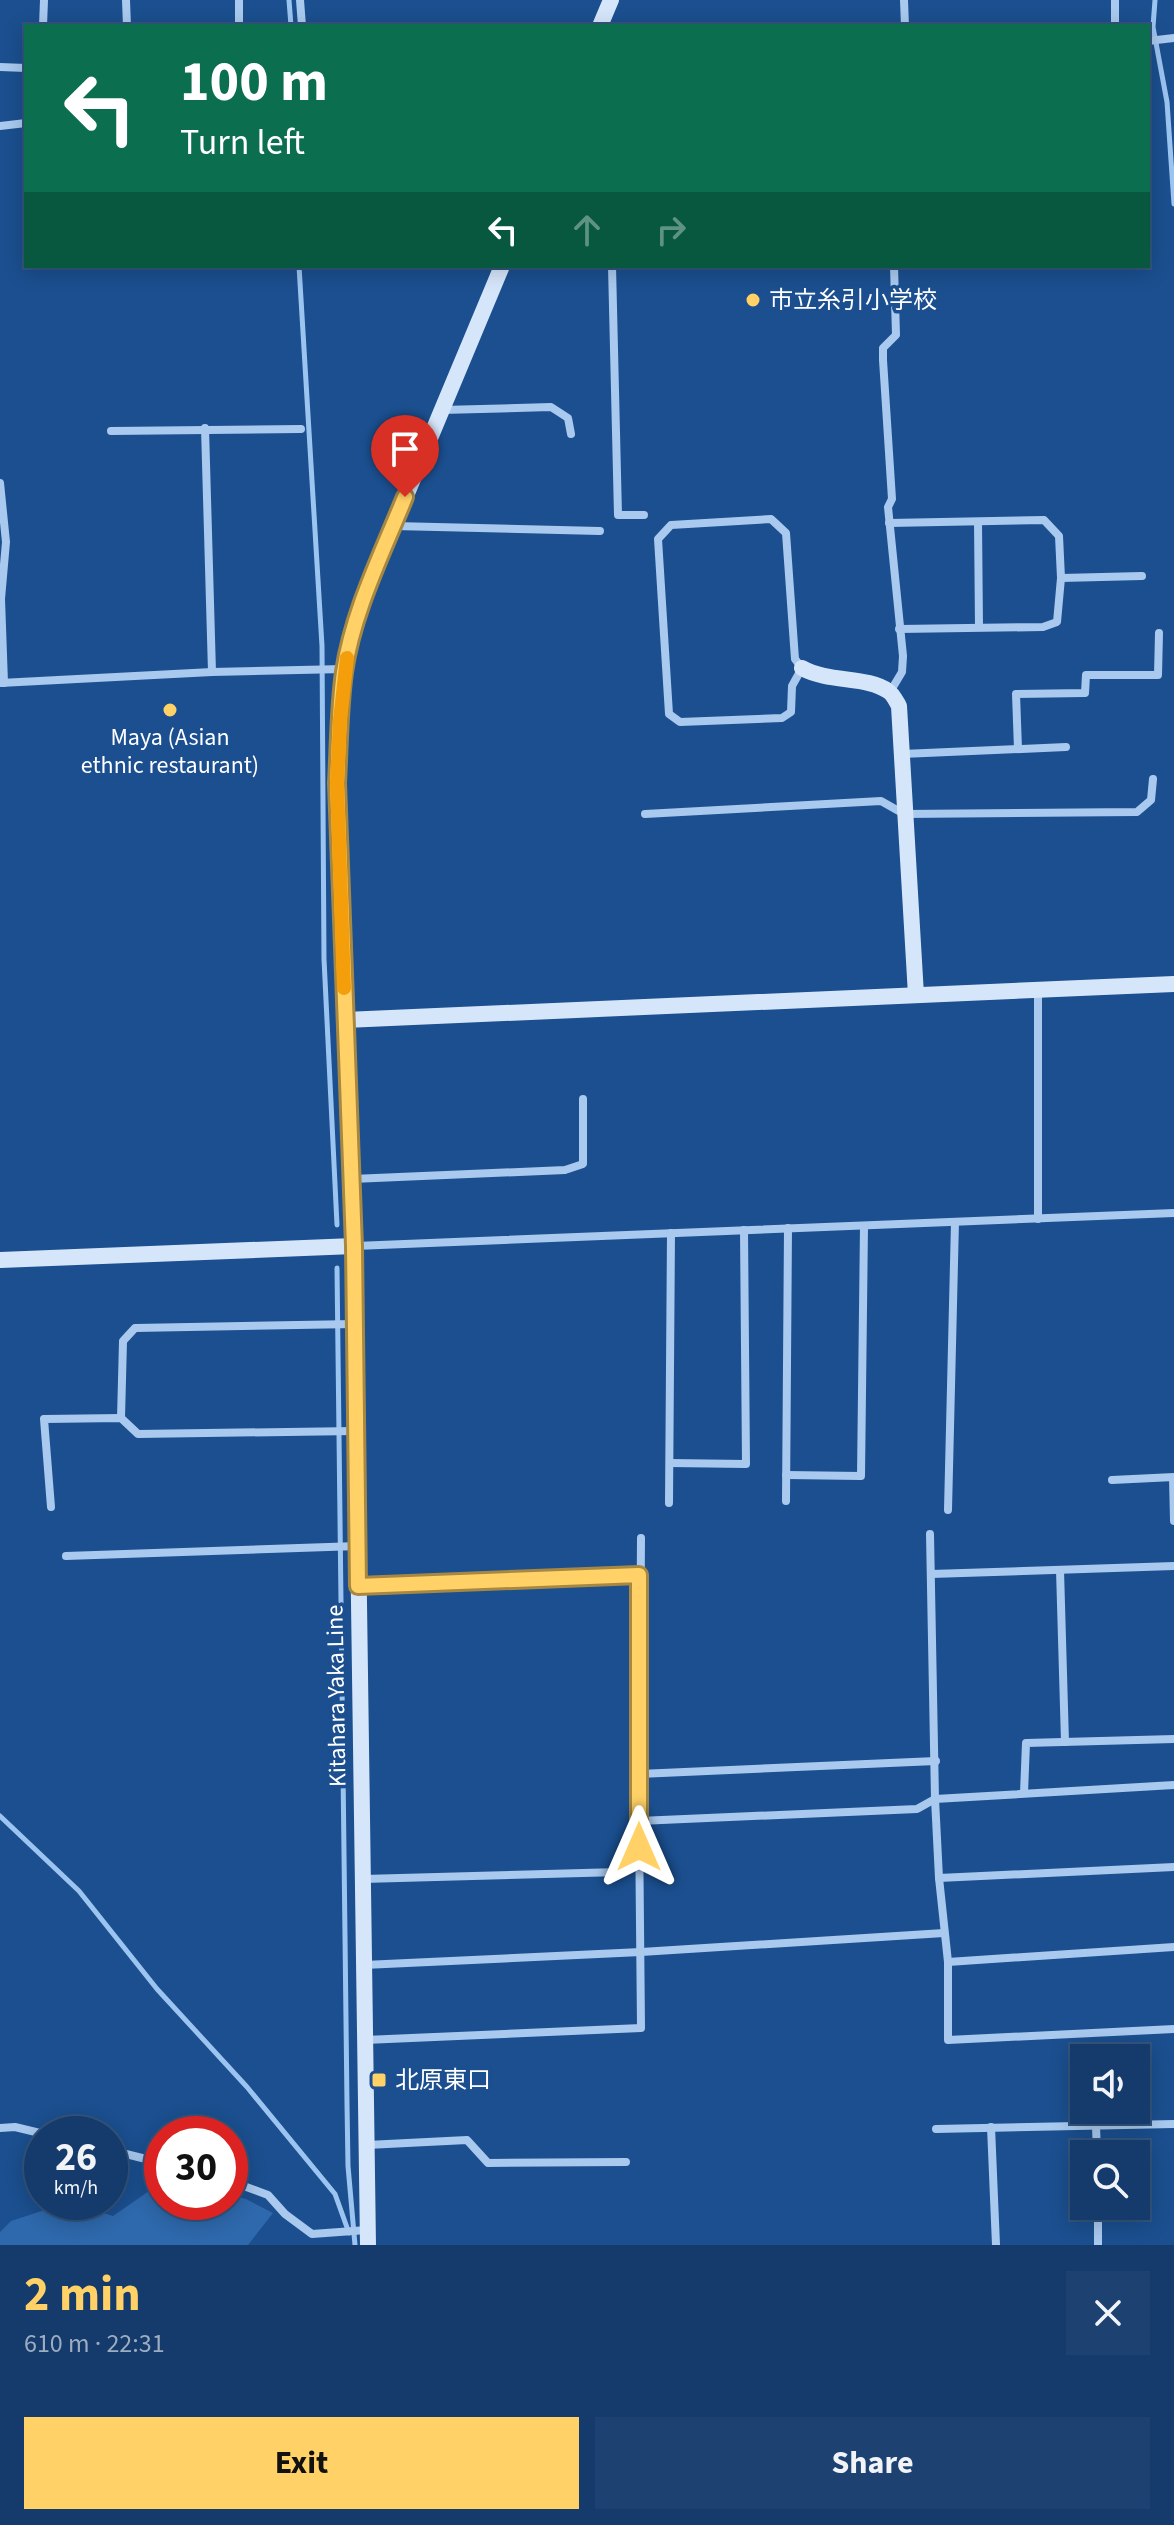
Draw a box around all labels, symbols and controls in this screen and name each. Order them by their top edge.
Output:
text: 100 m [180,43,328,122]
icon: left [48,56,152,160]
text: Turn left [180,117,305,168]
icon: left [481,208,525,252]
icon: ahead [565,208,609,252]
icon: right [649,208,693,252]
place label: 市立糸引小学校 [769,283,937,318]
marker: 市立糸引小学校 [744,291,762,309]
pin [371,415,439,497]
icon: arrive [383,427,427,471]
marker: Maya (Asian ethnic restaurant) [161,701,179,719]
place label: Maya (Asian ethnic restaurant) [81,720,259,783]
street label: Kitahara Yaka Line [317,1605,356,1787]
position arrow [597,1805,681,1889]
map controls [1070,2044,1150,2220]
button: sound [1070,2044,1150,2124]
place label: 北原東口 [395,2063,491,2098]
marker: 北原東口 [370,2071,388,2089]
speed limit sign: 30 [144,2116,248,2220]
text: 26 [55,2129,97,2186]
button: search [1070,2140,1150,2220]
text: km/h [54,2174,98,2202]
text: 2 min [24,2261,141,2329]
button: close [1066,2271,1150,2355]
text: 610 m · 22:31 [24,2325,165,2362]
button: Exit [24,2417,579,2509]
button: Share [595,2417,1150,2509]

